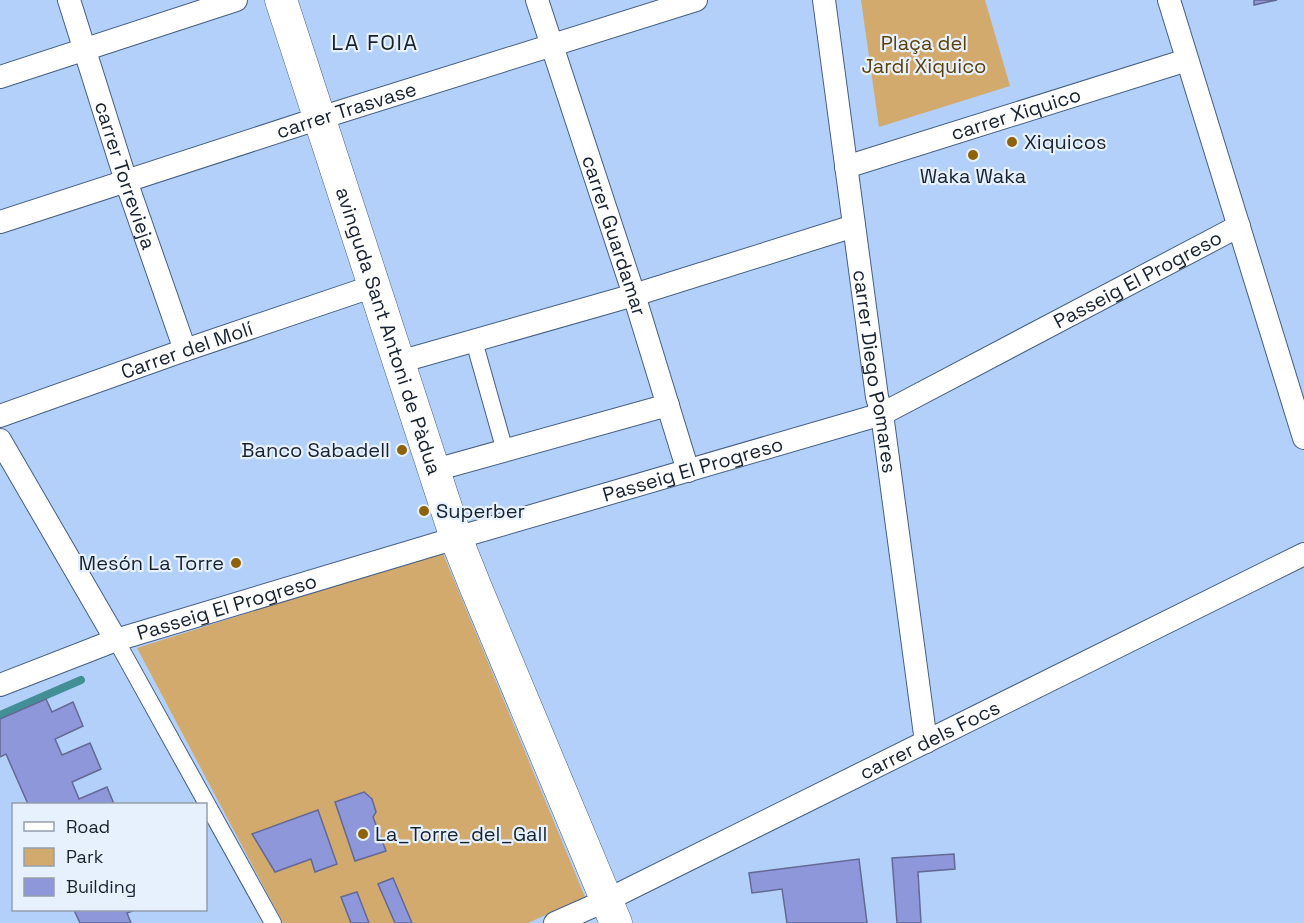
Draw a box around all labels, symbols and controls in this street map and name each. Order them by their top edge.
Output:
district label: LA FOIA [331,28,419,56]
park label: Plaça del Jardí Xiquico [862,30,986,79]
street label: carrer Trasvase [273,76,420,144]
street label: carrer Xiquico [948,81,1084,146]
street label: carrer Torrevieja [89,98,162,253]
place label: Xiquicos [1024,129,1107,155]
marker: Xiquicos [1005,135,1019,149]
marker: Waka Waka [966,148,980,162]
street label: carrer Guardamar [576,152,653,319]
place label: Waka Waka [920,163,1026,189]
street label: avinguda Sant Antoni de Pàdua [330,184,448,478]
street label: Passeig El Progreso [1049,224,1226,334]
street label: carrer Diego Pomares [847,268,903,475]
street label: Carrer del Molí [117,315,256,385]
street label: Passeig El Progreso [599,430,786,508]
place label: Banco Sabadell [241,437,390,463]
marker: Banco Sabadell [395,443,409,457]
place label: Superber [436,498,525,524]
marker: Superber [417,504,431,518]
place label: Mesón La Torre [79,550,224,576]
marker: Mesón La Torre [229,556,243,570]
street label: Passeig El Progreso [134,568,320,646]
street label: carrer dels Focs [855,694,1004,786]
legend [12,803,207,911]
text: Road [66,815,110,838]
place label: La_Torre_del_Gall [375,821,547,847]
marker: La_Torre_del_Gall [356,827,370,841]
text: Park [66,845,104,868]
text: Building [66,875,136,898]

